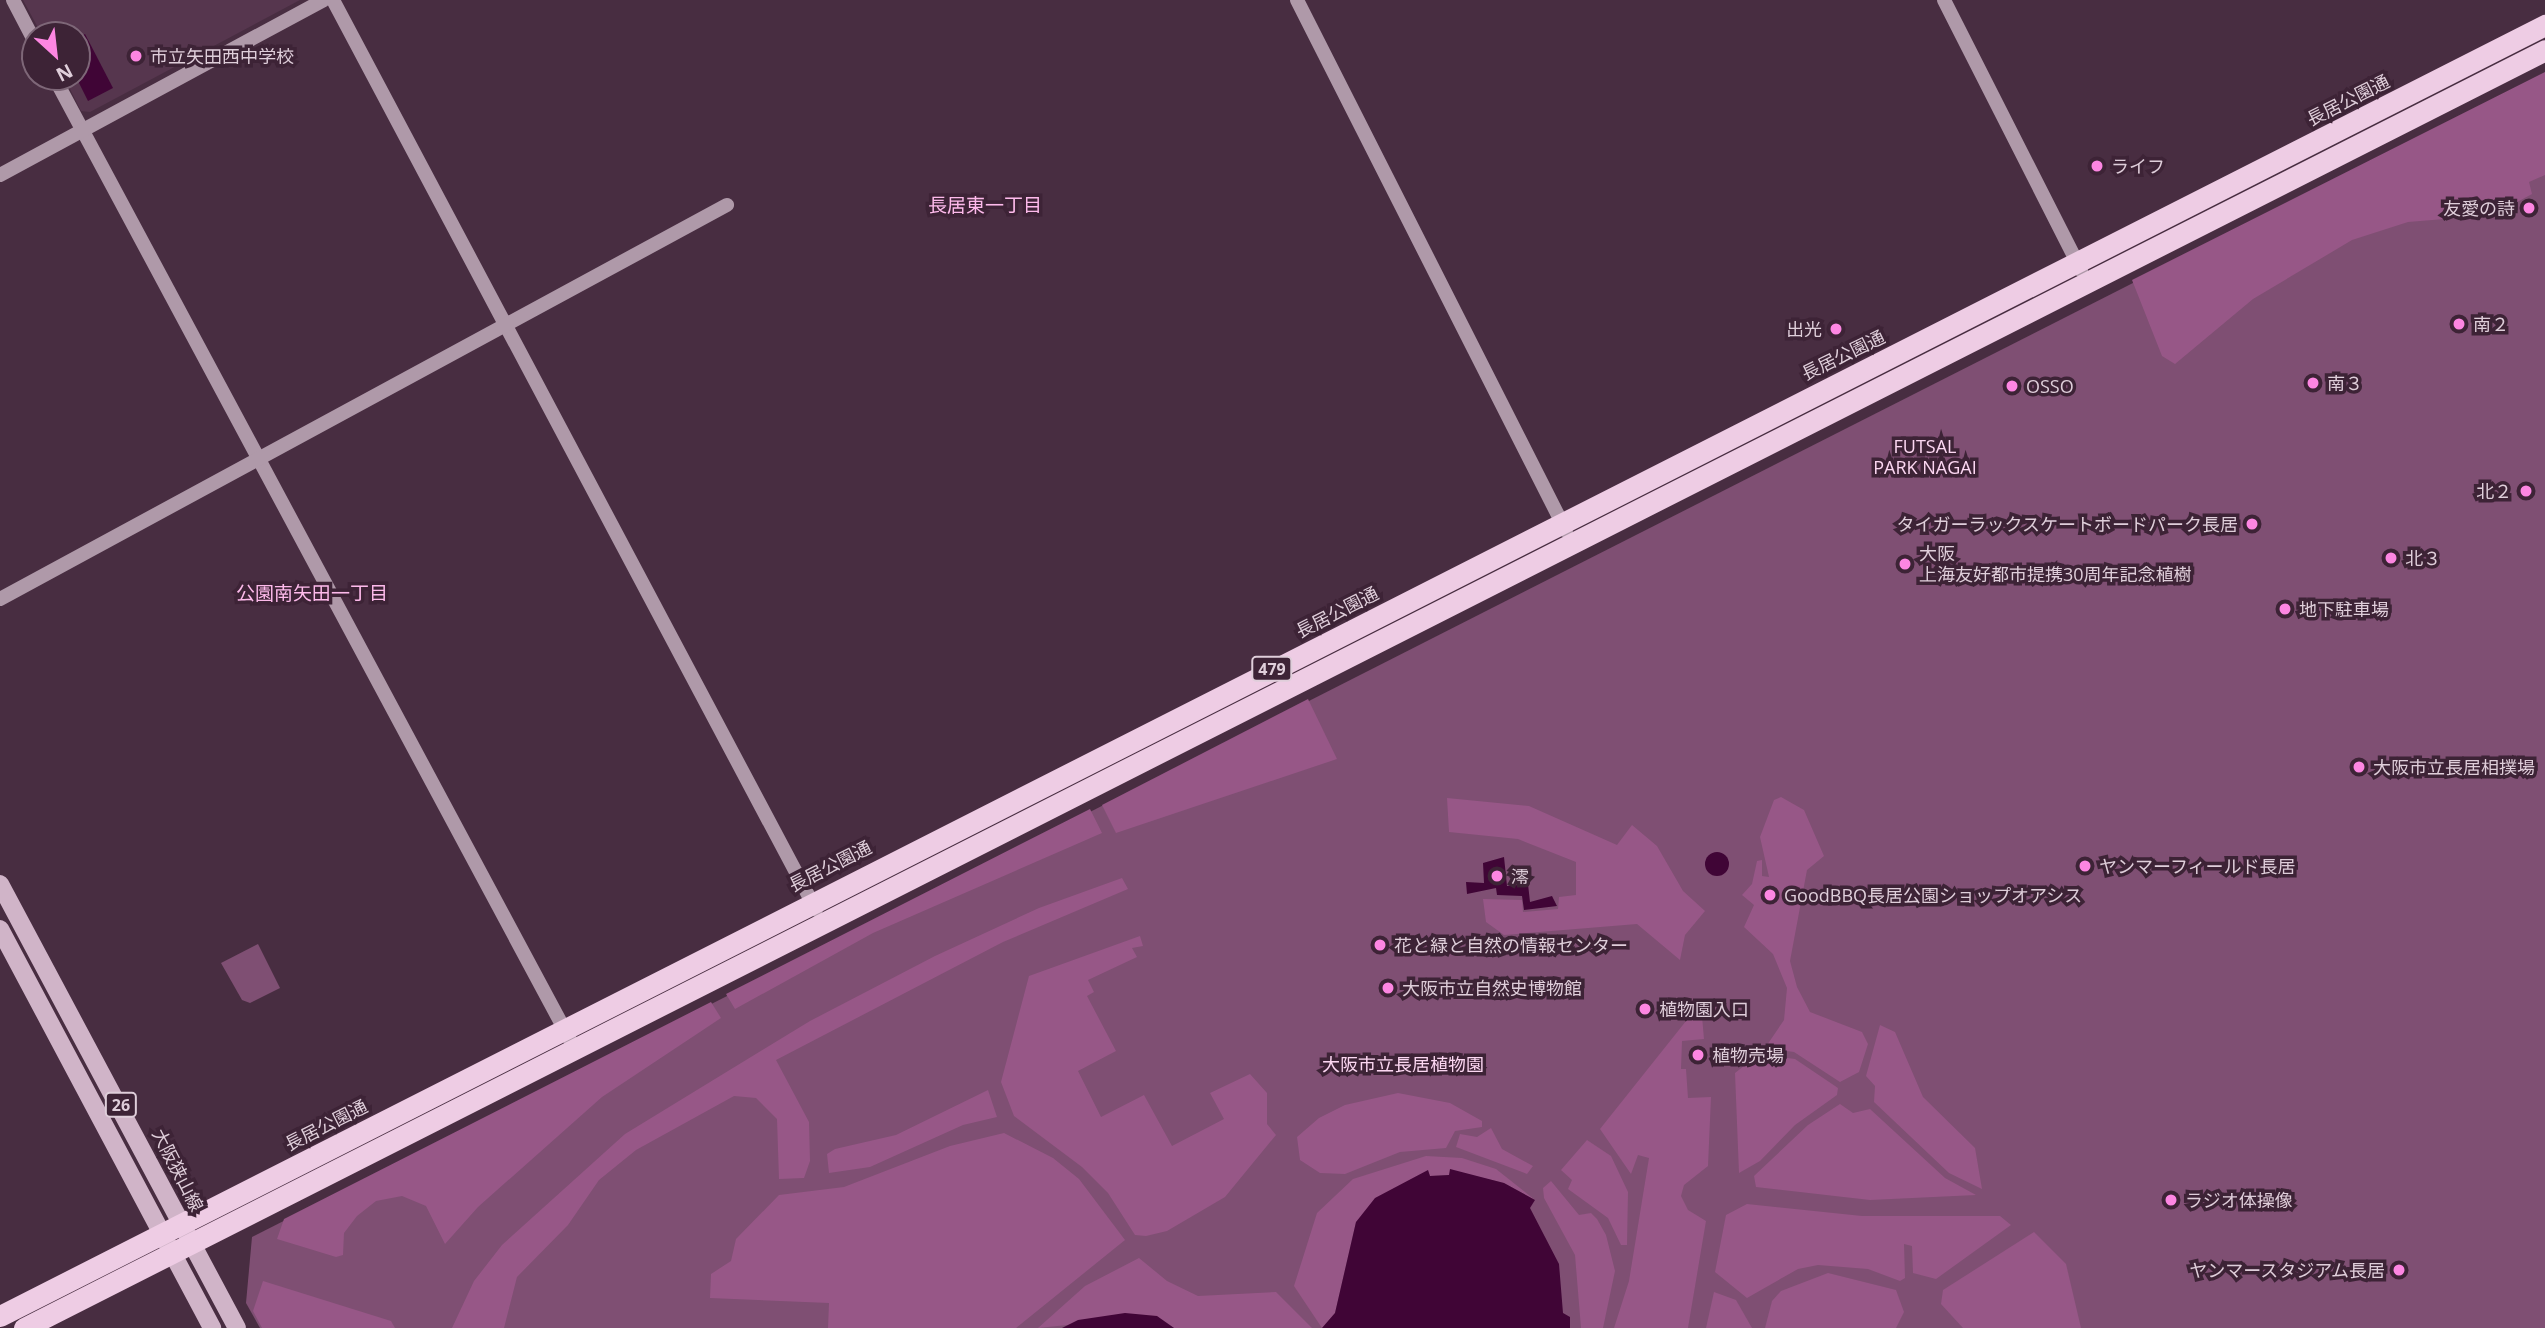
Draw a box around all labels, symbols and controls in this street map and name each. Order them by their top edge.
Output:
north arrow [21,21,91,91]
place label: 市立矢田西中学校 [150,45,294,67]
marker: 市立矢田西中学校 [128,48,144,64]
text: N [52,58,77,88]
street label: 長居公園通 [2303,70,2393,130]
place label: ライフ [2111,155,2165,177]
marker: ライフ [2089,158,2105,174]
district label: 長居東一丁目 [928,195,1042,217]
place label: 友愛の詩 [2443,197,2515,219]
marker: 友愛の詩 [2521,200,2537,216]
place label: 南２ [2473,313,2509,335]
marker: 南２ [2451,316,2467,332]
place label: 出光 [1786,318,1822,340]
marker: 出光 [1828,321,1844,337]
street label: 長居公園通 [1798,326,1888,384]
place label: 南３ [2327,372,2363,394]
place label: OSSO [2026,375,2074,397]
marker: 南３ [2305,375,2321,391]
marker: OSSO [2004,378,2020,394]
park label: FUTSAL PARK NAGAI [1873,436,1977,478]
place label: 北２ [2476,480,2512,502]
marker: 北２ [2518,483,2534,499]
place label: タイガーラックスケートボードパーク長居 [1896,513,2238,535]
marker: タイガーラックスケートボードパーク長居 [2244,516,2260,532]
place label: 大阪 上海友好都市提携30周年記念植樹 [1919,543,2192,586]
place label: 北３ [2405,547,2441,569]
marker: 北３ [2383,550,2399,566]
marker: 大阪 上海友好都市提携30周年記念植樹 [1897,556,1913,572]
street label: 長居公園通 [1292,582,1382,642]
district label: 公園南矢田一丁目 [236,583,388,605]
place label: 地下駐車場 [2299,598,2389,620]
marker: 地下駐車場 [2277,601,2293,617]
road number: 479 [1251,656,1293,682]
place label: 大阪市立長居相撲場 [2373,756,2535,778]
marker: 大阪市立長居相撲場 [2351,759,2367,775]
street label: 長居公園通 [785,836,875,896]
place label: ヤンマーフィールド長居 [2099,855,2297,877]
marker: ヤンマーフィールド長居 [2077,858,2093,874]
place label: 澪 [1511,865,1529,887]
marker: 澪 [1489,868,1505,884]
place label: GoodBBQ長居公園ショップオアシス [1784,884,2083,906]
marker: GoodBBQ長居公園ショップオアシス [1762,887,1778,903]
place label: 花と緑と自然の情報センター [1394,934,1628,956]
marker: 花と緑と自然の情報センター [1372,937,1388,953]
place label: 大阪市立自然史博物館 [1402,977,1582,999]
marker: 大阪市立自然史博物館 [1380,980,1396,996]
place label: 植物園入口 [1659,998,1749,1020]
marker: 植物園入口 [1637,1001,1653,1017]
place label: 植物売場 [1712,1044,1784,1066]
marker: 植物売場 [1690,1047,1706,1063]
park label: 大阪市立長居植物園 [1322,1053,1484,1075]
road number: 26 [104,1092,138,1118]
street label: 長居公園通 [281,1095,371,1155]
street label: 大阪狭山線 [148,1125,208,1215]
place label: ラジオ体操像 [2185,1189,2293,1211]
marker: ラジオ体操像 [2163,1192,2179,1208]
place label: ヤンマースタジアム長居 [2187,1259,2385,1281]
marker: ヤンマースタジアム長居 [2391,1262,2407,1278]

